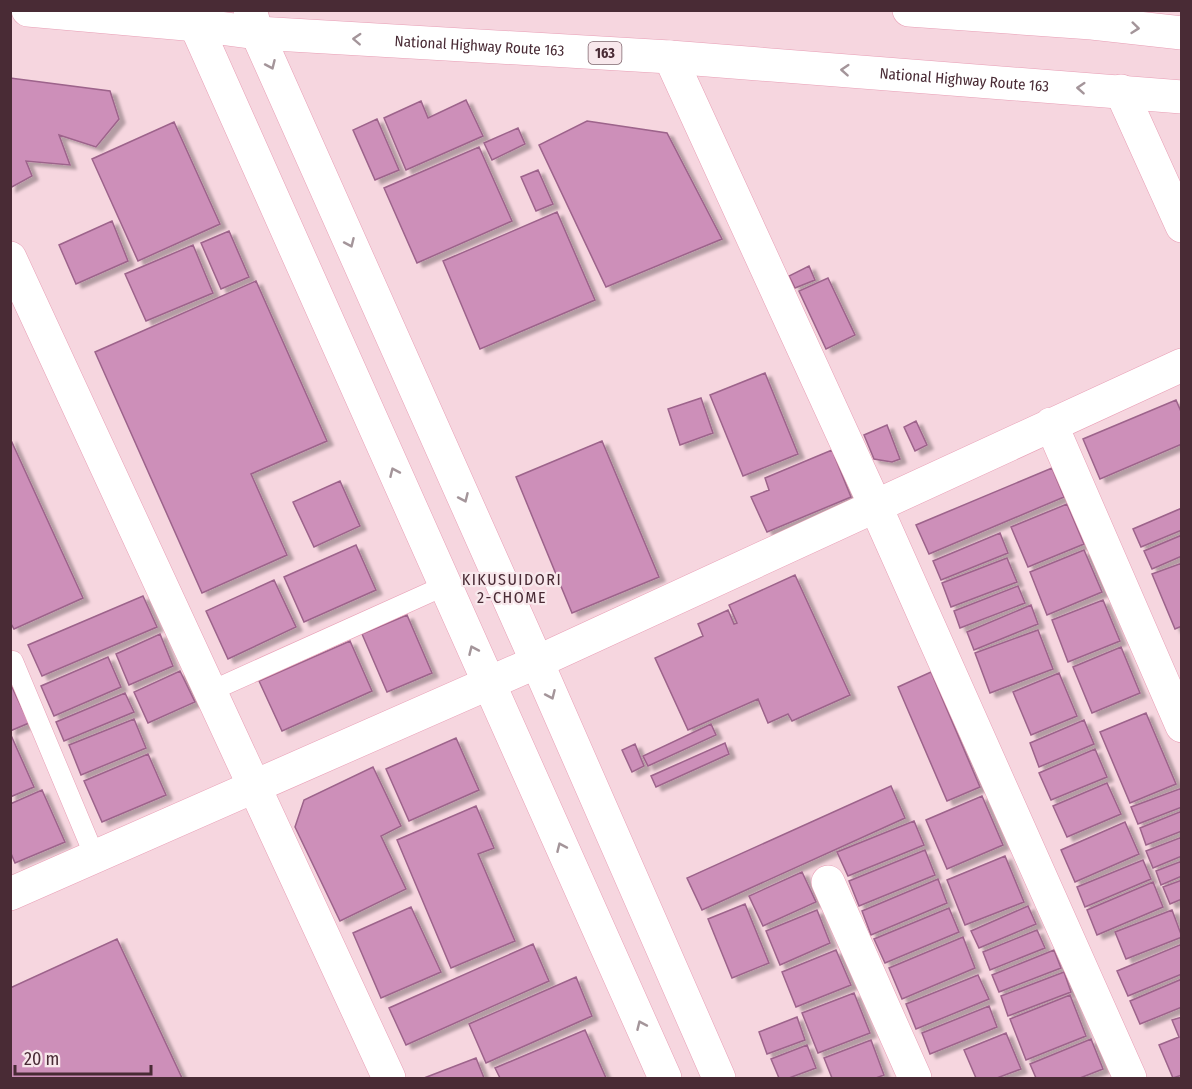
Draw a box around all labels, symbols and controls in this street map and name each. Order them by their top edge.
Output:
one-way arrow [1130,21,1139,34]
one-way arrow [353,32,362,45]
street label: National Highway Route 163 [394,32,565,60]
road number: 163 [588,42,622,64]
one-way arrow [264,58,276,69]
one-way arrow [841,64,850,77]
street label: National Highway Route 163 [879,64,1050,96]
one-way arrow [1077,81,1086,94]
one-way arrow [343,237,355,248]
one-way arrow [389,467,401,478]
one-way arrow [457,491,469,502]
district label: KIKUSUIDORI 2-CHOME [462,570,562,607]
one-way arrow [468,645,480,656]
one-way arrow [544,689,556,700]
one-way arrow [557,843,569,854]
one-way arrow [636,1021,648,1032]
scale bar [15,1038,152,1076]
text: 20 m [24,1048,59,1070]

